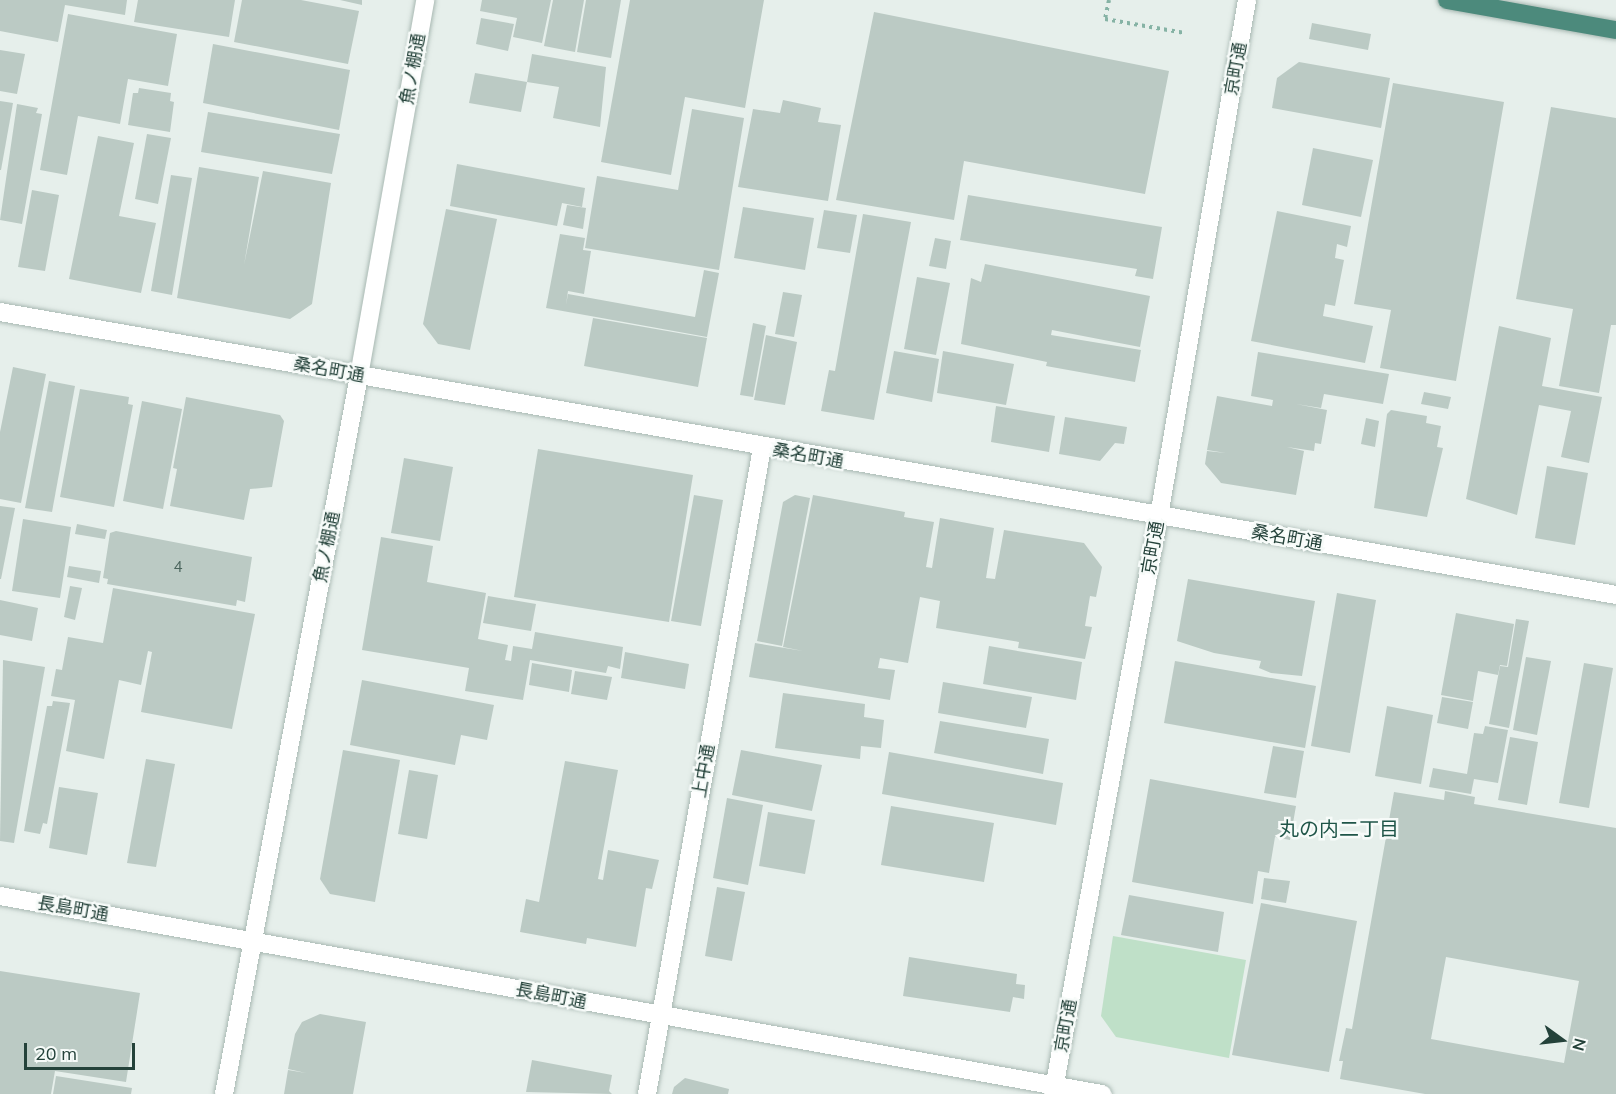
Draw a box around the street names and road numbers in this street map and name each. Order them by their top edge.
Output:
street label: 魚ノ棚通 [396,32,430,106]
street label: 京町通 [1221,41,1251,97]
street label: 桑名町通 [292,353,366,387]
street label: 桑名町通 [771,439,845,473]
street label: 魚ノ棚通 [310,510,344,584]
street label: 京町通 [1138,520,1168,576]
street label: 桑名町通 [1250,521,1324,555]
street label: 上中通 [689,743,719,799]
street label: 長島町通 [36,892,110,926]
street label: 長島町通 [514,979,588,1013]
street label: 京町通 [1051,998,1081,1054]

